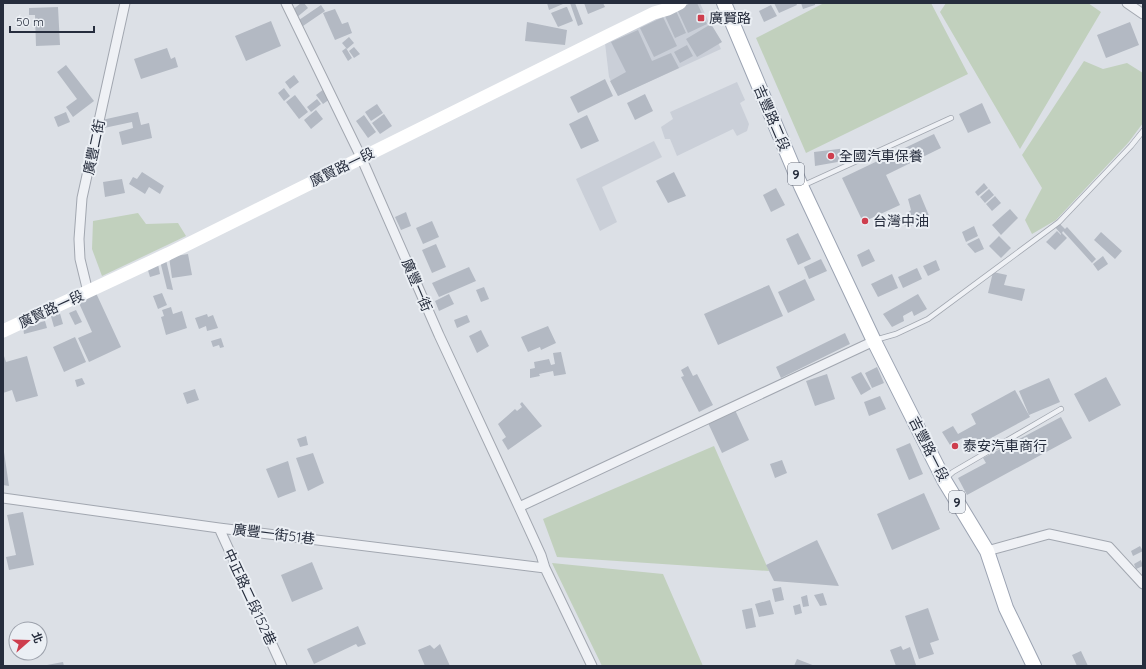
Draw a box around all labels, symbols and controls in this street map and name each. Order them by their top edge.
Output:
scale bar [10,8,94,34]
place label: 廣賢路 [709,9,751,27]
marker: 廣賢路 [696,13,706,23]
text: 50 m [16,14,44,29]
street label: 吉豐路二段 [750,82,794,154]
street label: 廣豐二街 [79,118,109,176]
street label: 廣賢路一段 [307,144,377,190]
place label: 全國汽車保養 [839,147,923,165]
marker: 全國汽車保養 [826,151,836,161]
road number: 9 [788,163,804,185]
place label: 台灣中油 [873,212,929,230]
marker: 台灣中油 [860,216,870,226]
street label: 廣豐一街 [398,256,436,314]
street label: 廣賢路一段 [15,286,87,332]
street label: 吉豐路一段 [905,414,953,484]
place label: 泰安汽車商行 [963,437,1047,455]
marker: 泰安汽車商行 [950,441,960,451]
road number: 9 [949,491,965,513]
street label: 廣豐一街51巷 [232,520,316,548]
street label: 中正路二段152巷 [220,546,280,648]
north arrow [8,621,48,661]
text: 北 [29,630,46,645]

